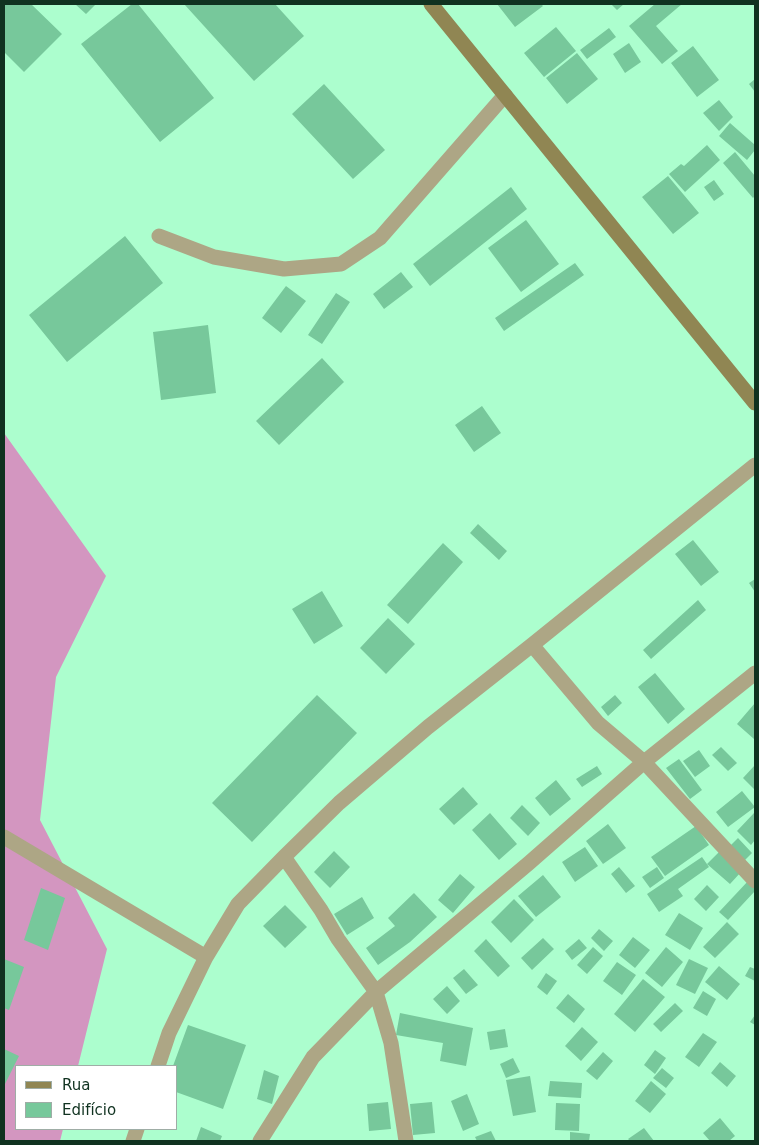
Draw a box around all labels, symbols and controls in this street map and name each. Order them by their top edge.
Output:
legend [15,1065,178,1130]
text: Rua [62,1076,90,1094]
text: Edifício [62,1101,116,1119]

